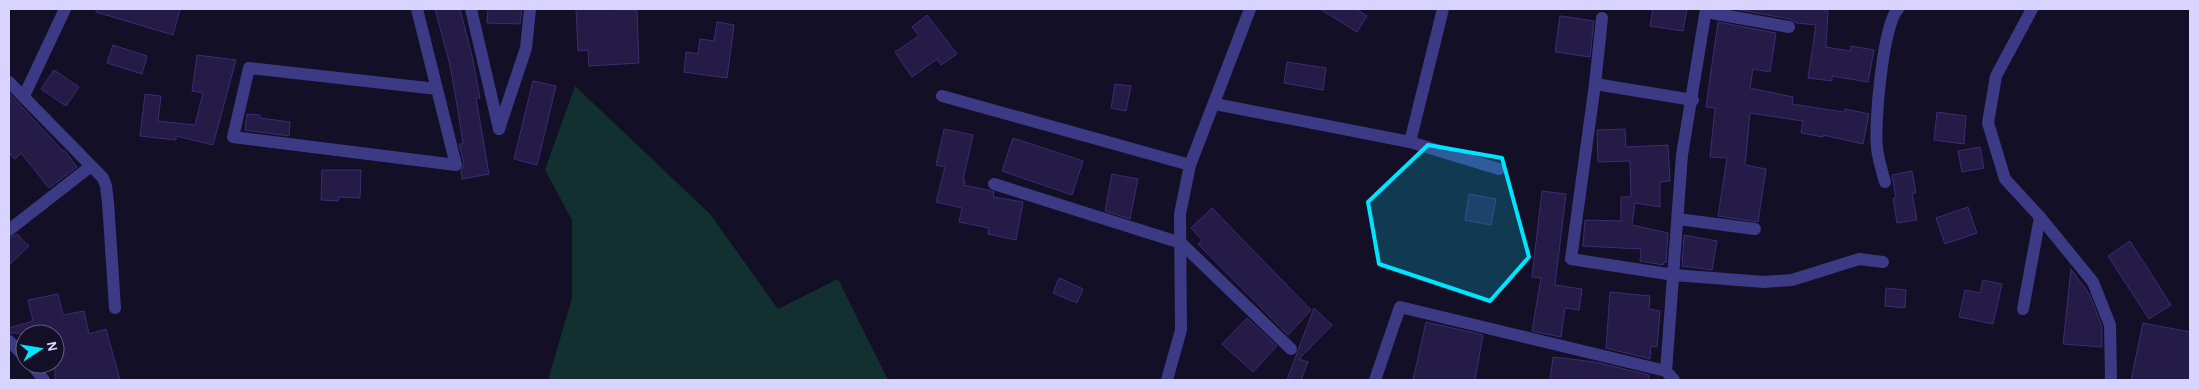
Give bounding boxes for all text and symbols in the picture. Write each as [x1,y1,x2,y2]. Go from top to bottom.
north arrow [15,324,65,374]
text: N [44,340,60,353]

